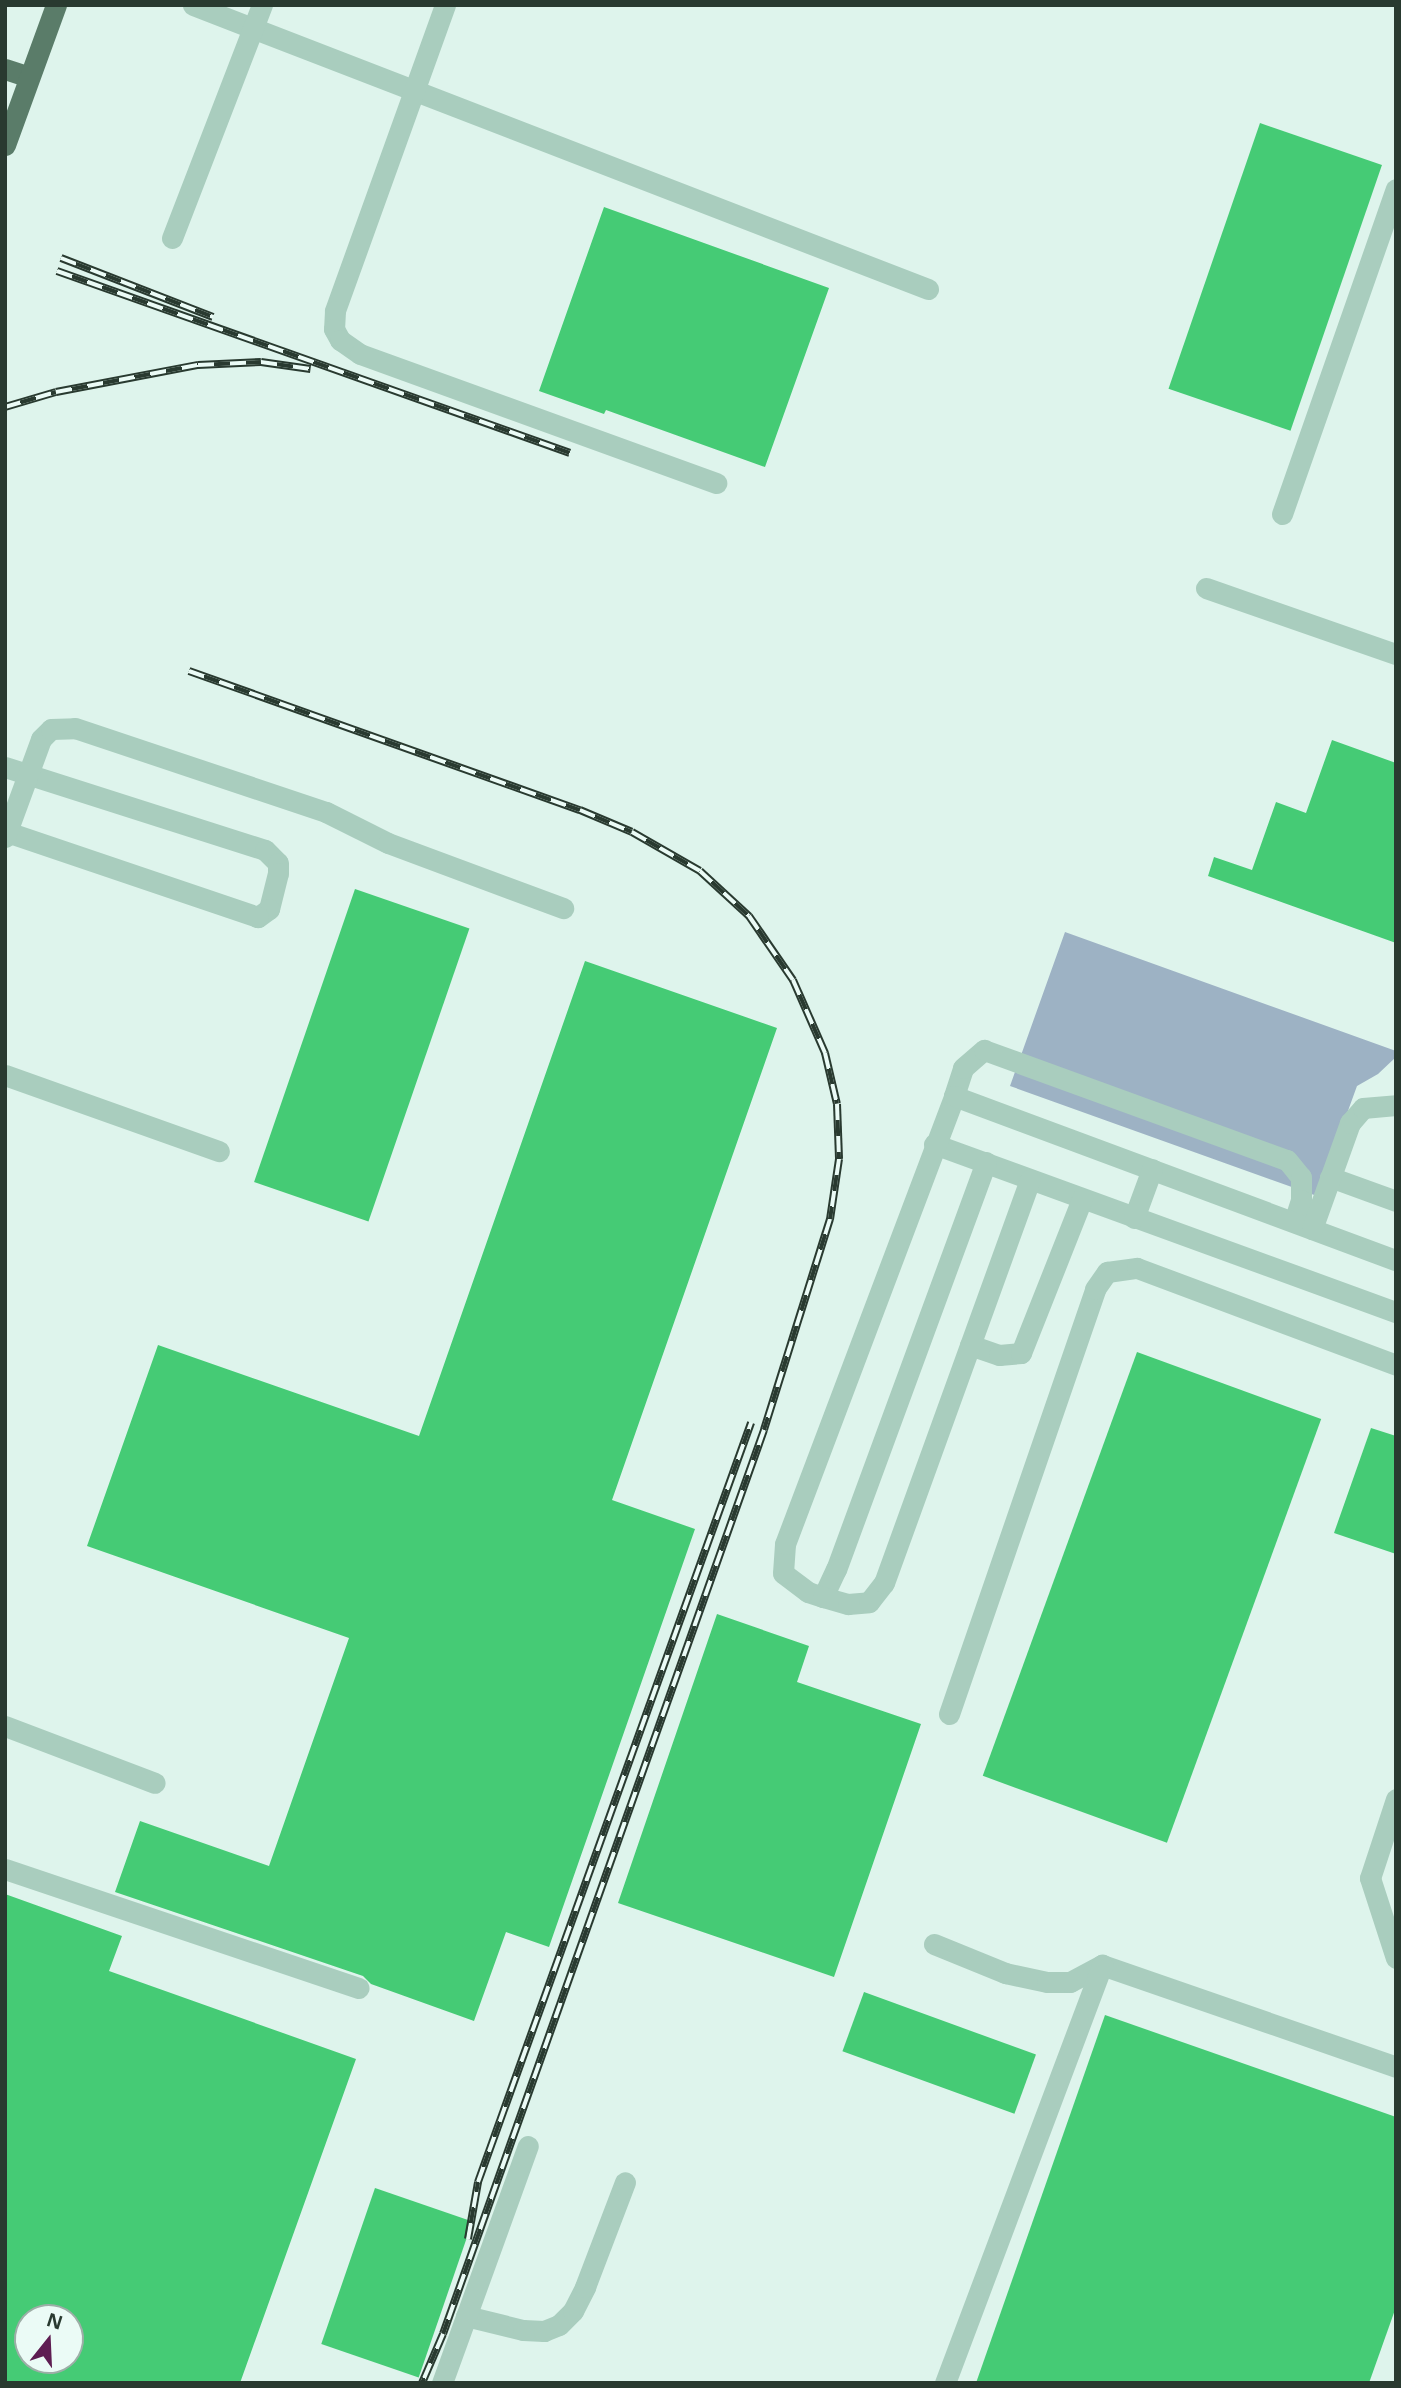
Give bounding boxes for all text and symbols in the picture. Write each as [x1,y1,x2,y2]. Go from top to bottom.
north arrow [14,2304,84,2374]
text: N [43,2306,66,2336]

